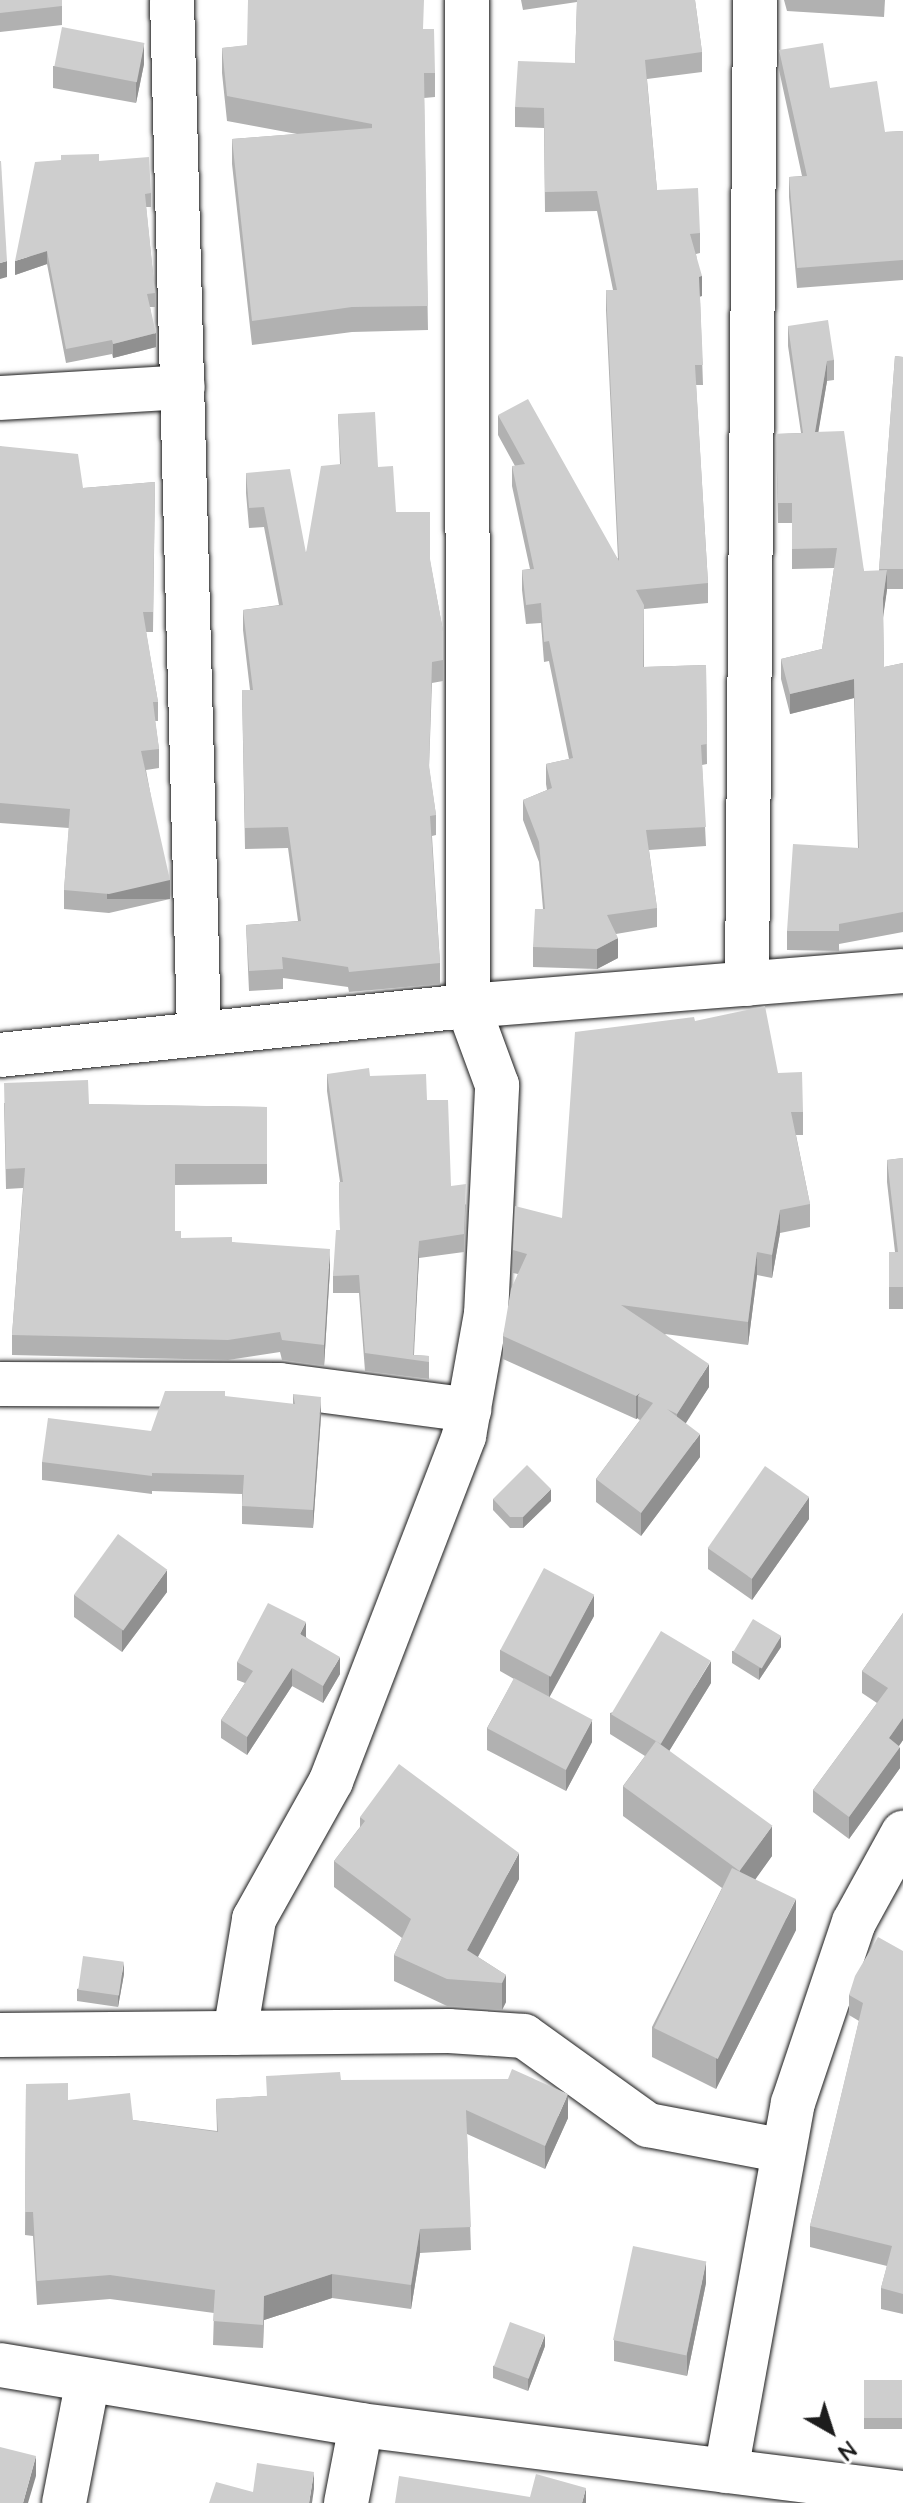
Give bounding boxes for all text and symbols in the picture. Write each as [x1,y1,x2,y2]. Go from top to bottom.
north arrow [791,2391,871,2471]
text: N [831,2434,862,2466]

